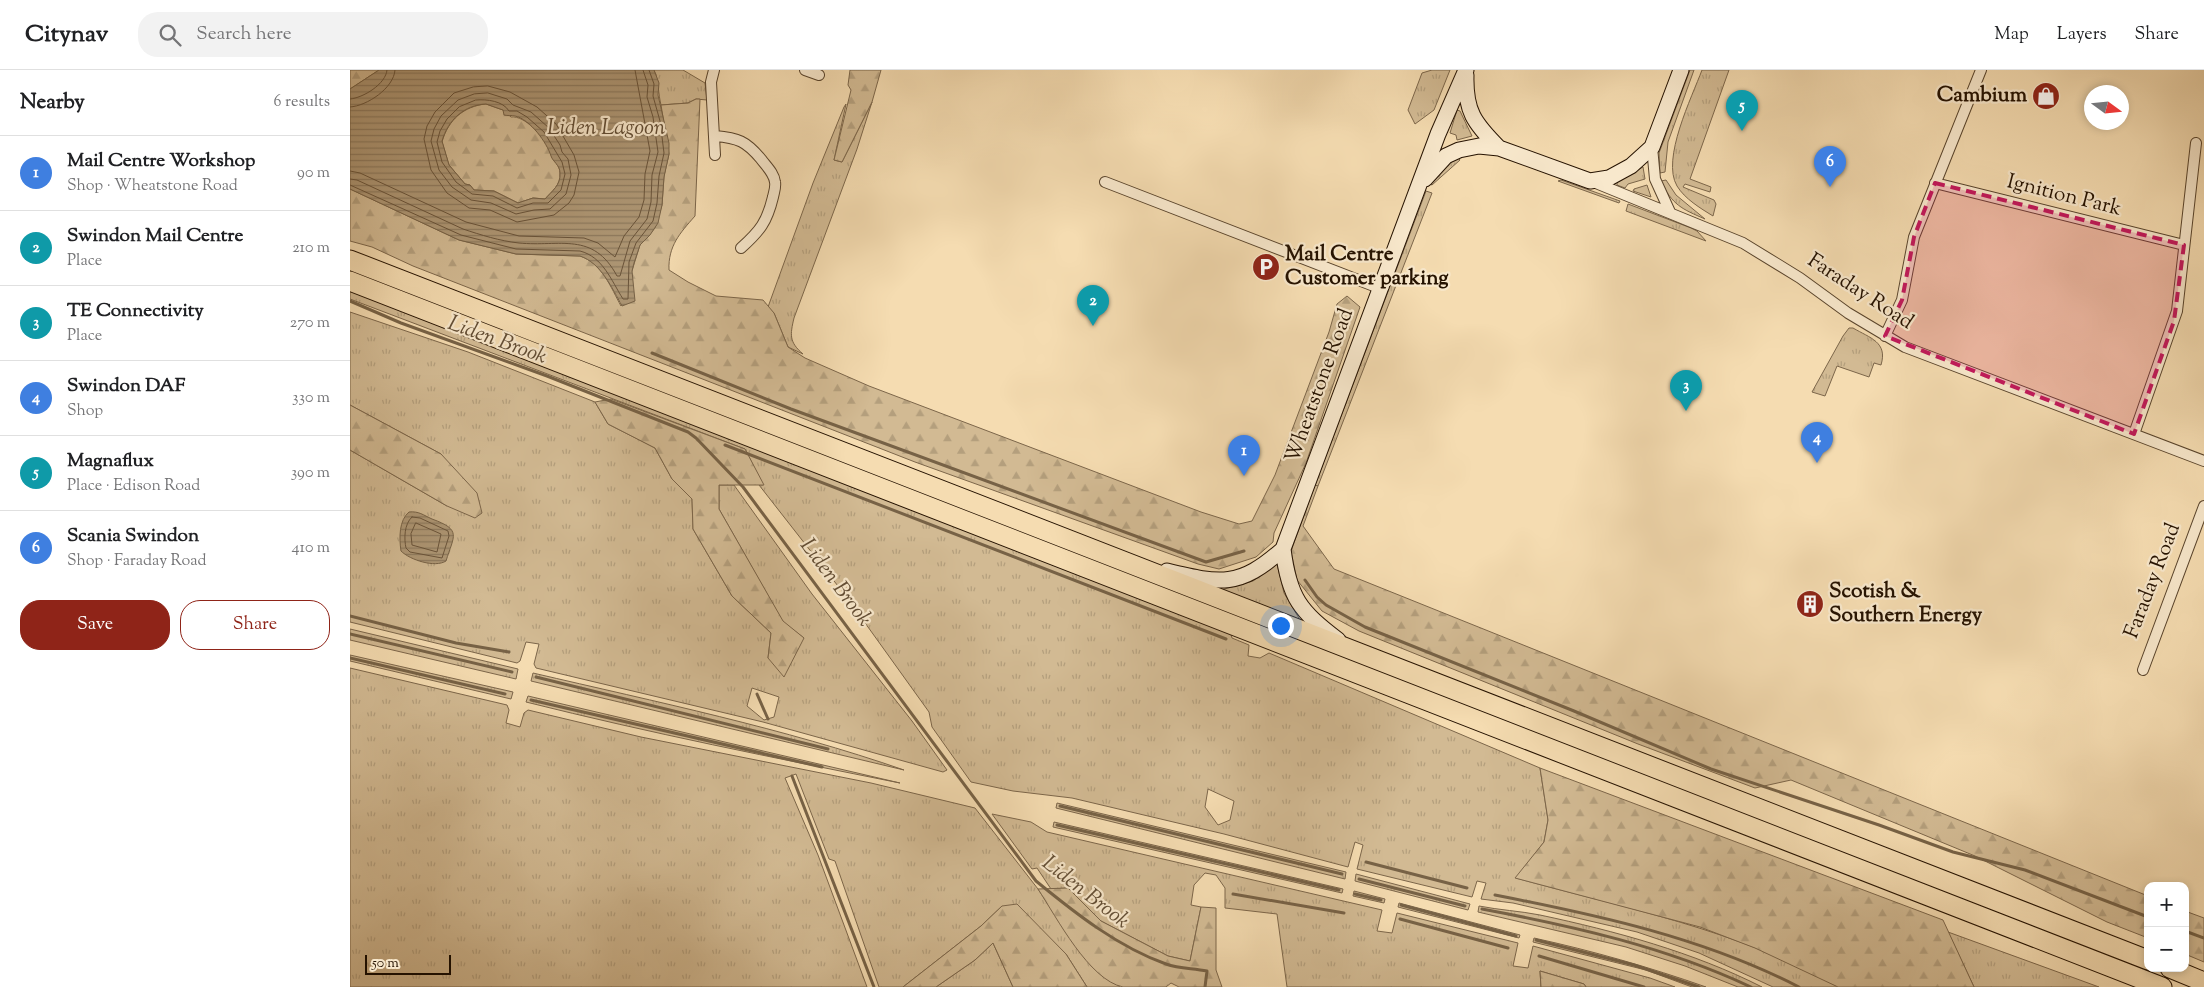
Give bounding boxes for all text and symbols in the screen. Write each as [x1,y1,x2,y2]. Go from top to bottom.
search box [138,12,488,57]
text: Citynav [25,18,108,52]
icon: search [156,21,184,49]
text: Search here [196,21,292,48]
text: Map [1994,22,2029,48]
text: Layers [2057,22,2107,48]
text: Share [2135,22,2179,48]
place label: Cambium [1937,81,2028,111]
shop icon: Cambium [2031,81,2061,111]
north arrow [2084,85,2129,130]
text: Nearby [20,88,85,118]
pin: 5 [1726,90,1758,131]
text: 6 results [274,91,330,114]
water label: Liden Lagoon [547,113,666,145]
pin: 6 [1814,146,1846,187]
text: Mail Centre Workshop [67,148,255,175]
text: 1 [33,162,39,185]
text: 90 m [297,162,330,185]
street label: Ignition Park [2004,167,2125,225]
text: Shop · Wheatstone Road [67,175,238,198]
text: Swindon Mail Centre [67,223,243,250]
text: 2 [32,237,40,260]
text: 210 m [292,237,330,260]
place label: Mail Centre Customer parking [1285,240,1449,294]
street label: Faraday Road [1801,246,1919,338]
text: Place [67,250,102,273]
parking icon: Mail Centre Customer parking [1251,252,1281,282]
pin: 2 [1077,285,1109,326]
text: TE Connectivity [67,298,204,325]
street label: Wheatstone Road [1278,304,1362,467]
water label: Liden Brook [443,308,551,374]
text: 3 [33,312,39,335]
text: 270 m [290,312,330,335]
text: Place [67,325,102,348]
pin: 3 [1670,370,1702,411]
text: Swindon DAF [67,373,185,400]
text: 4 [32,387,40,410]
text: 330 m [292,387,330,410]
text: Shop [67,400,103,423]
pin: 4 [1801,422,1833,463]
pin: 1 [1228,435,1260,476]
text: Magnaflux [67,448,154,475]
text: 5 [33,462,39,485]
text: 390 m [291,462,330,485]
text: Place · Edison Road [67,475,200,498]
street label: Faraday Road [2117,519,2189,643]
text: Scania Swindon [67,523,199,550]
water label: Liden Brook [791,532,879,634]
text: 6 [32,537,40,560]
text: 410 m [292,537,330,560]
text: Shop · Faraday Road [67,550,207,573]
place label: Scotish & Southern Energy [1829,577,1983,631]
building icon: Scotish & Southern Energy [1795,589,1825,619]
button: Save [20,600,170,650]
button: Share [180,600,330,650]
your location [1268,613,1294,639]
water label: Liden Brook [1034,848,1136,938]
map controls [2144,882,2189,972]
button: + [2144,882,2189,927]
button: − [2144,927,2189,972]
scale bar [365,952,451,975]
text: 50 m [372,954,399,974]

